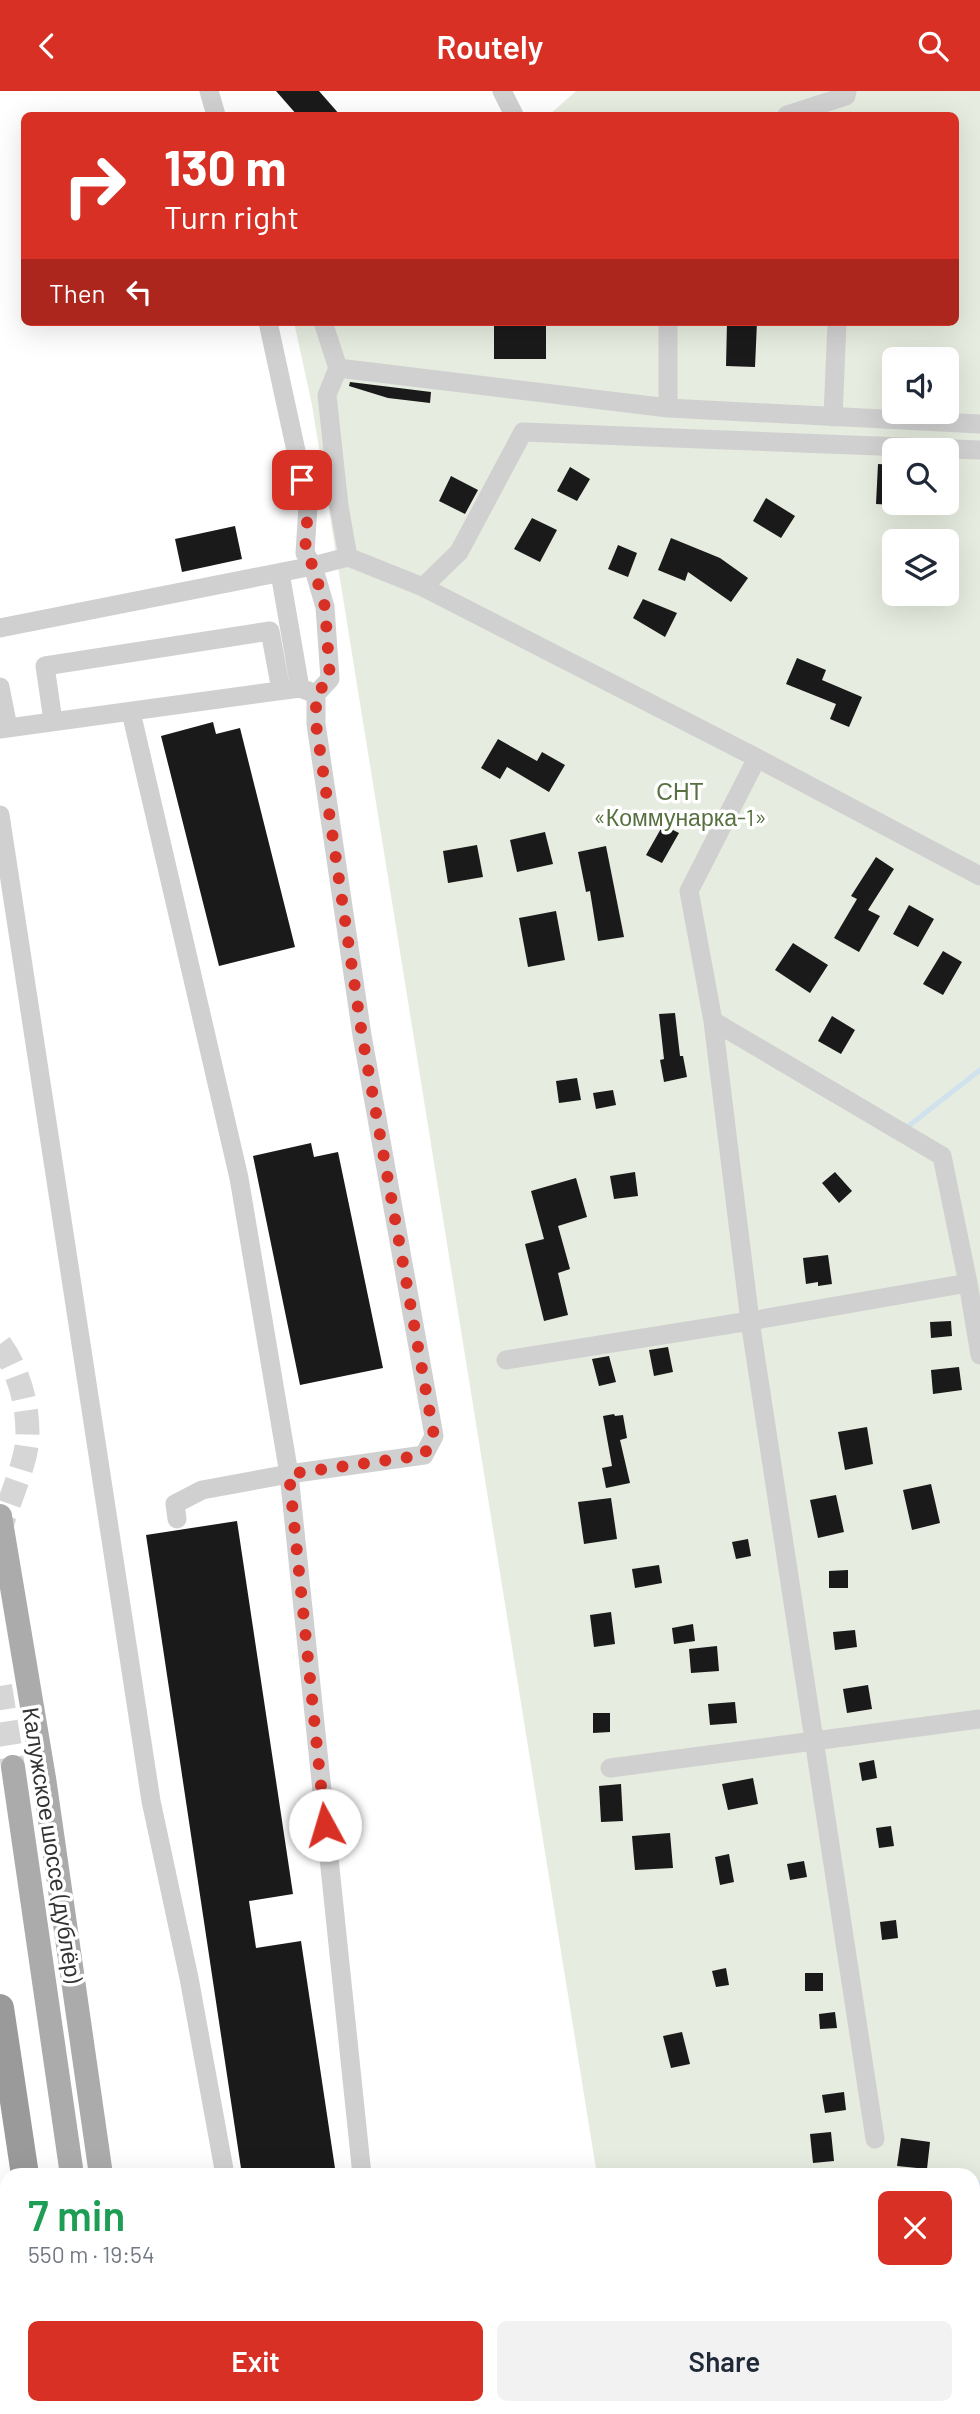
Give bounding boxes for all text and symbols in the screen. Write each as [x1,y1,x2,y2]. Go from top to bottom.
icon: back [28,27,66,65]
text: Routely [437,27,543,65]
icon: search [914,27,952,65]
text: 130 m [164,137,286,196]
icon: right [49,140,140,231]
text: Turn right [164,197,299,235]
icon: left [120,273,158,311]
text: Then [49,277,106,308]
map controls [882,347,959,606]
button: sound [882,347,959,424]
button: search [882,438,959,515]
pin [272,450,332,510]
icon: arrive [283,461,321,499]
button: layers [882,529,959,606]
park label: СНТ «Коммунарка-1» [593,777,767,831]
street label: Калужское шоссе (дублёр) [17,1705,89,1986]
position arrow [288,1788,362,1862]
text: 7 min [28,2189,125,2239]
button: close [878,2191,952,2265]
text: 550 m · 19:54 [28,2240,155,2268]
button: Exit [28,2321,483,2401]
button: Share [497,2321,952,2401]

